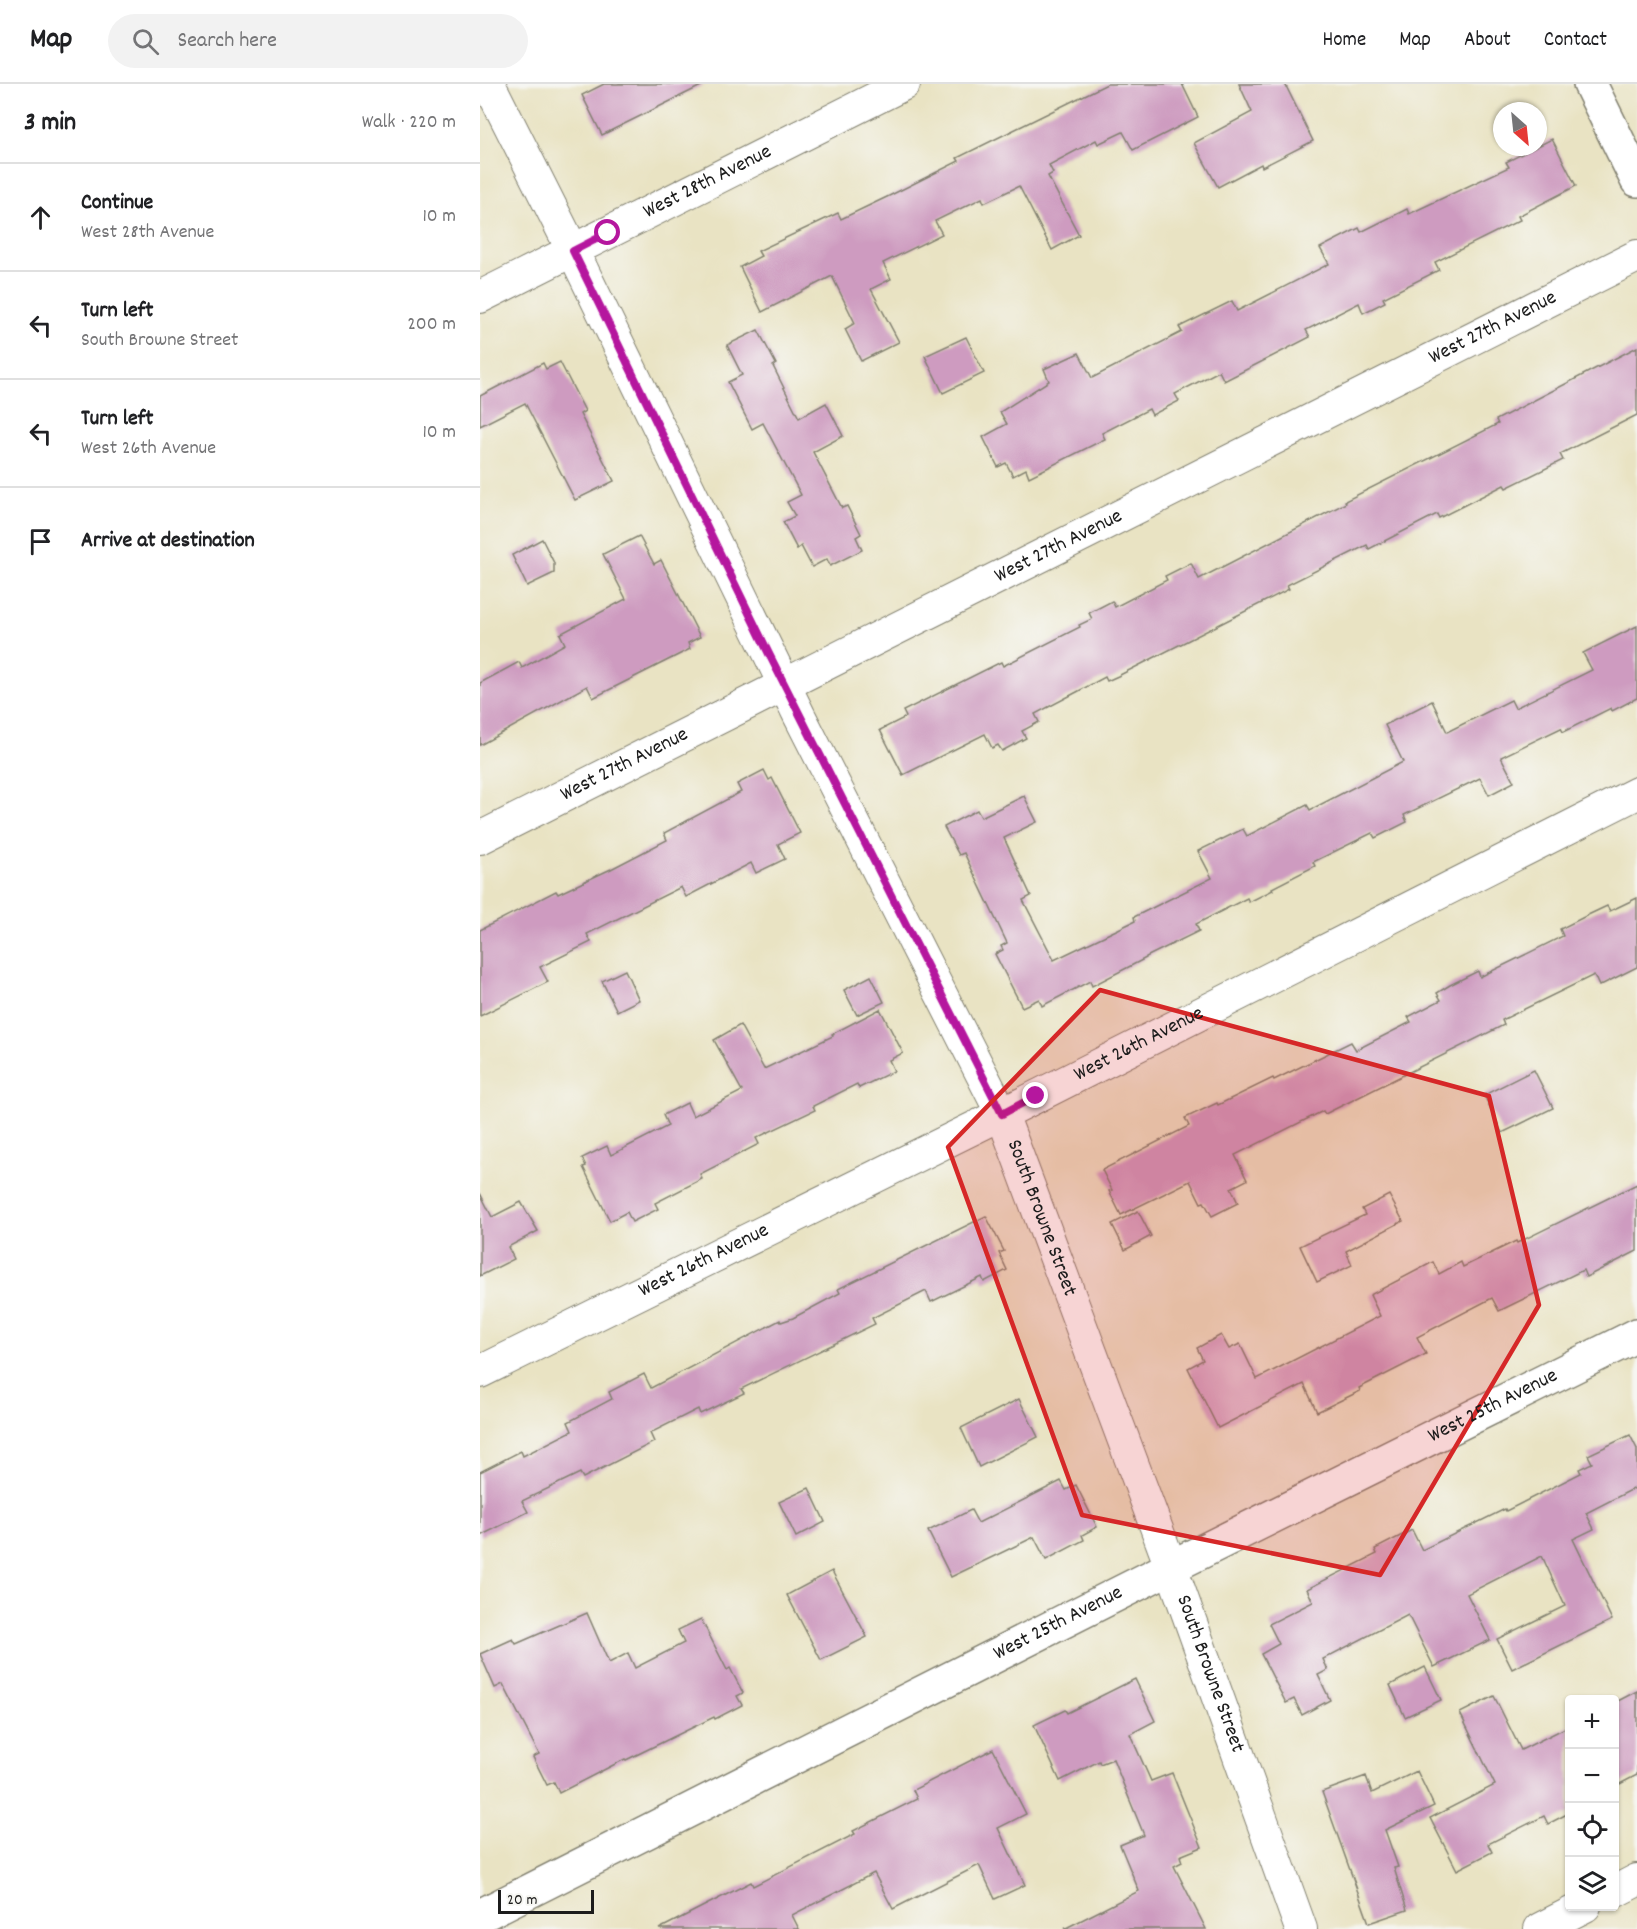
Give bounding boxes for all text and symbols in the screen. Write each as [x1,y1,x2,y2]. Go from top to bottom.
search box [108,14,528,68]
text: Map [30,21,72,61]
icon: search [129,25,162,58]
text: Search here [177,26,277,57]
text: Home [1322,26,1366,56]
text: Map [1399,26,1431,56]
text: About [1464,26,1511,56]
text: Contact [1544,26,1607,56]
north arrow [1493,102,1547,156]
text: 3 min [24,105,76,142]
text: Walk · 220 m [362,109,456,137]
street label: West 28th Avenue [639,138,777,227]
text: Continue [81,188,153,219]
icon: ahead [24,201,57,234]
text: 10 m [422,203,456,231]
text: West 28th Avenue [81,219,214,247]
route start [594,219,620,245]
street label: West 27th Avenue [1424,284,1562,373]
text: Turn left [81,296,153,327]
icon: left [24,309,57,342]
text: 200 m [407,311,456,339]
text: South Browne Street [81,327,238,355]
text: Turn left [81,404,153,435]
icon: left [24,417,57,450]
text: 10 m [422,419,456,447]
text: West 26th Avenue [81,435,216,463]
street label: West 27th Avenue [990,502,1128,592]
icon: arrive [24,525,57,558]
text: Arrive at destination [81,526,255,557]
street label: West 27th Avenue [556,720,694,810]
street label: West 26th Avenue [1069,999,1209,1090]
route end [1022,1082,1048,1108]
street label: South Browne Street [998,1136,1084,1301]
street label: West 26th Avenue [634,1216,774,1306]
street label: West 25th Avenue [1423,1362,1563,1452]
street label: West 25th Avenue [989,1579,1128,1669]
street label: South Browne Street [1167,1591,1252,1757]
map controls [1565,1695,1619,1911]
button: + [1565,1695,1619,1749]
button: − [1565,1749,1619,1803]
button: locate [1565,1803,1619,1857]
button: layers [1565,1857,1619,1911]
scale bar [498,1887,594,1914]
text: 20 m [507,1889,537,1912]

